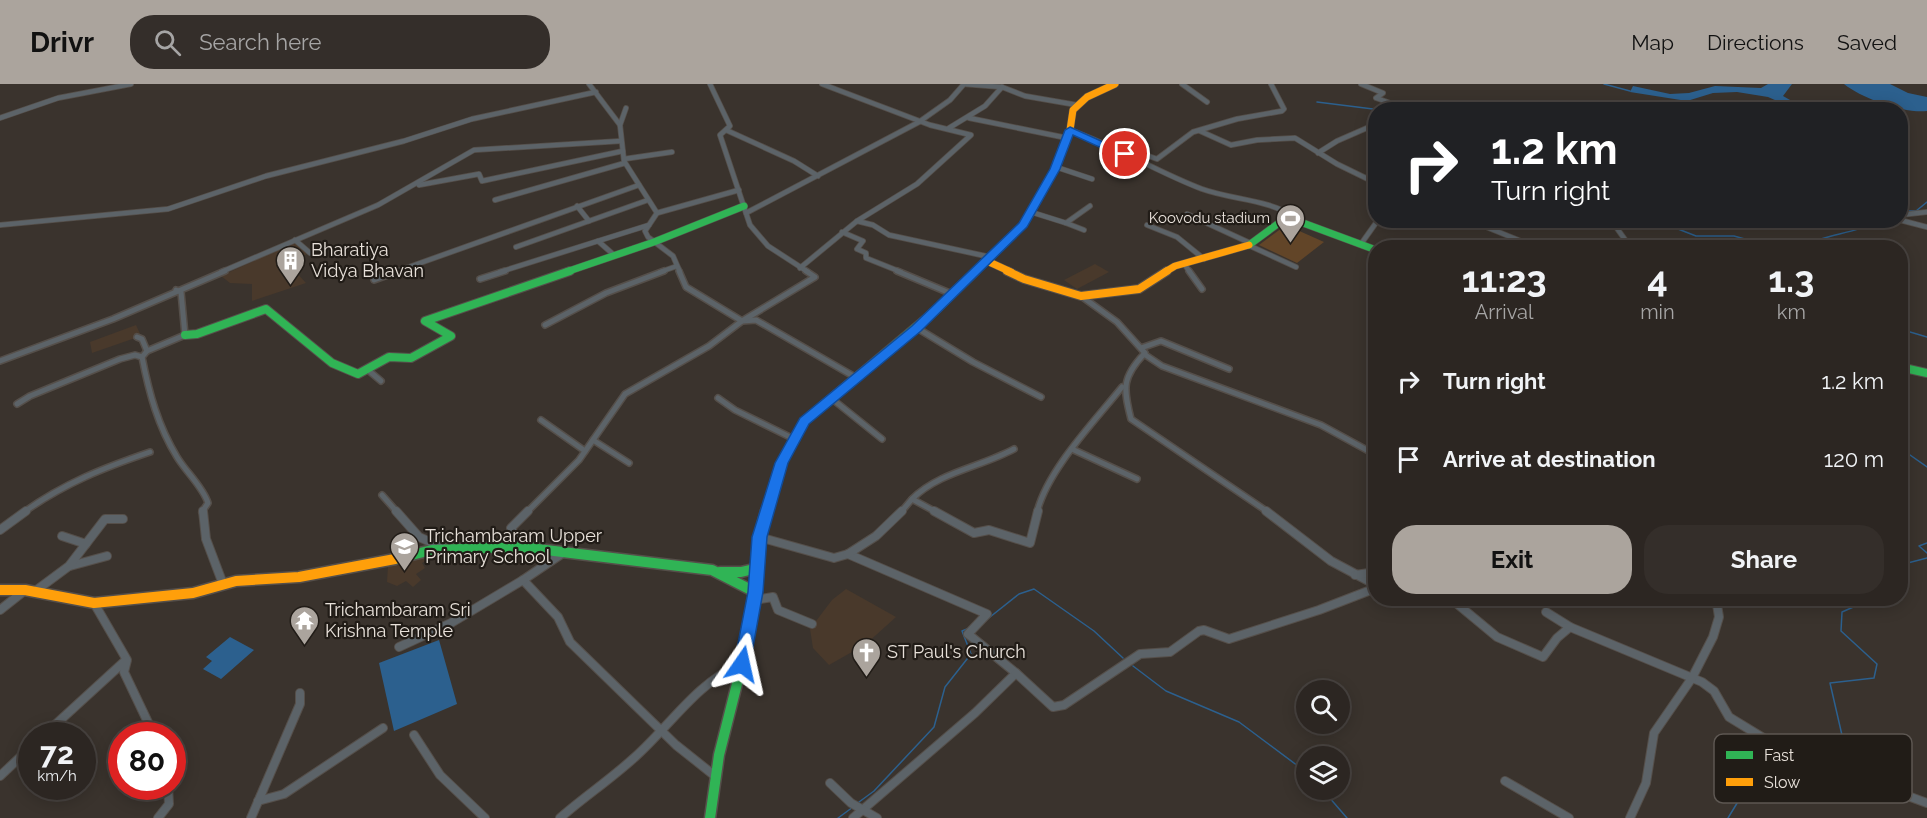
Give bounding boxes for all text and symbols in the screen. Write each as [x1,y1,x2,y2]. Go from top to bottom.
search box [130,15,550,69]
text: Drivr [30,26,94,59]
icon: search [151,26,184,59]
text: Search here [199,29,321,55]
text: Map [1631,30,1674,55]
text: Directions [1707,30,1804,55]
text: Saved [1837,30,1897,55]
text: 1.2 km [1491,125,1618,174]
icon: right [1392,126,1470,204]
pin [1099,128,1150,179]
icon: arrive [1108,137,1141,170]
text: Turn right [1491,175,1610,206]
sports icon: Koovodu stadium [1275,202,1307,244]
place label: Koovodu stadium [1149,209,1270,227]
place label: Bharatiya Vidya Bhavan [311,239,424,281]
building icon: Bharatiya Vidya Bhavan [274,244,306,286]
text: 11:23 [1462,258,1547,300]
text: 4 [1647,258,1668,300]
text: 1.3 [1768,258,1814,300]
text: Arrival [1475,300,1533,324]
text: min [1640,300,1675,324]
text: km [1777,300,1806,324]
icon: right [1392,365,1425,398]
text: Turn right [1443,368,1546,394]
text: 1.2 km [1821,368,1884,394]
icon: arrive [1392,443,1425,476]
text: Arrive at destination [1443,446,1656,472]
text: 120 m [1824,446,1884,472]
place label: Trichambaram Upper Primary School [425,525,603,567]
button: Exit [1392,525,1632,594]
button: Share [1644,525,1884,594]
school or university icon: Trichambaram Upper Primary School [388,530,420,572]
place label: Trichambaram Sri Krishna Temple [325,599,471,641]
temple icon: Trichambaram Sri Krishna Temple [288,604,320,646]
position arrow [710,632,774,696]
church icon: ST Paul's Church [850,636,882,678]
place label: ST Paul's Church [887,641,1026,662]
map controls [1296,680,1350,800]
button: search [1296,680,1350,734]
speed limit sign: 80 [108,722,186,800]
legend [1714,734,1912,803]
text: 72 [40,736,74,771]
button: layers [1296,746,1350,800]
text: Fast [1764,746,1795,765]
text: km/h [37,767,77,785]
text: Slow [1764,773,1800,792]

